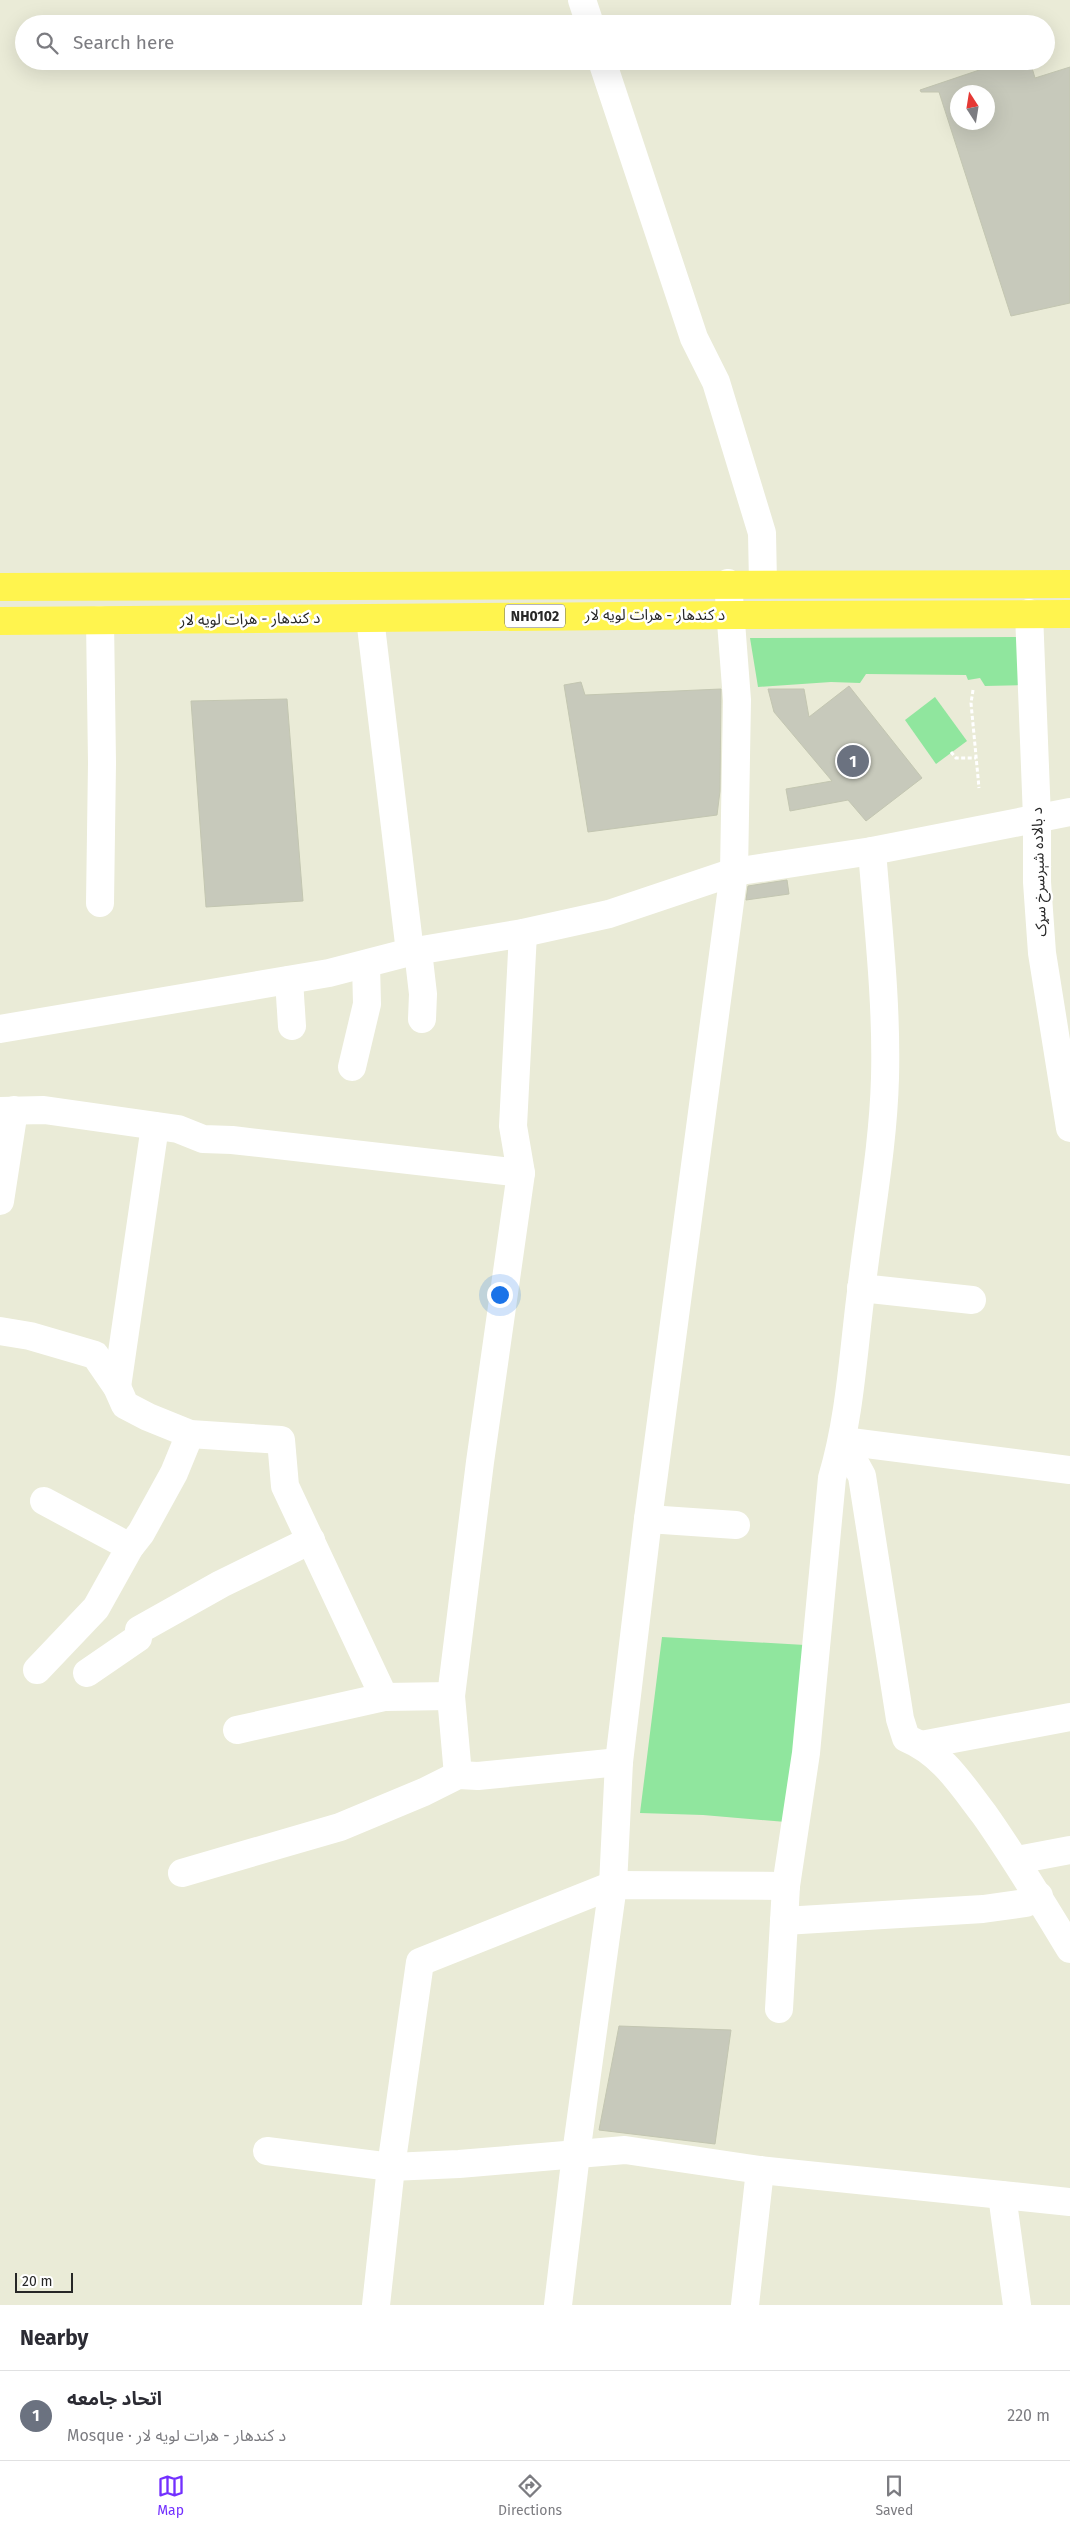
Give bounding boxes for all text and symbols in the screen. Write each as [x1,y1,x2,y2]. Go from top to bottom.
search box [15,15,1055,70]
icon: search [33,29,61,57]
text: Search here [73,31,174,54]
north arrow [950,85,995,130]
road number: NH0102 [505,604,565,628]
street label: د کندهار - هرات لويه لار [584,606,725,624]
street label: د کندهار - هرات لويه لار [179,609,320,629]
pin: 1 [837,742,869,780]
street label: د بالاده شېرسرخ سړک [1028,807,1053,937]
your location [487,1282,513,1308]
scale bar [15,2270,72,2293]
text: 20 m [22,2273,52,2290]
text: Nearby [20,2325,88,2351]
text: اتحاد جامعه [67,2387,162,2410]
text: 1 [32,2406,40,2425]
text: 220 m [1007,2406,1050,2425]
text: Mosque · د کندهار - هرات لويه لار [67,2426,286,2445]
tab: Map [157,2472,185,2519]
tab: Directions [498,2472,562,2519]
tab: Saved [875,2472,913,2519]

